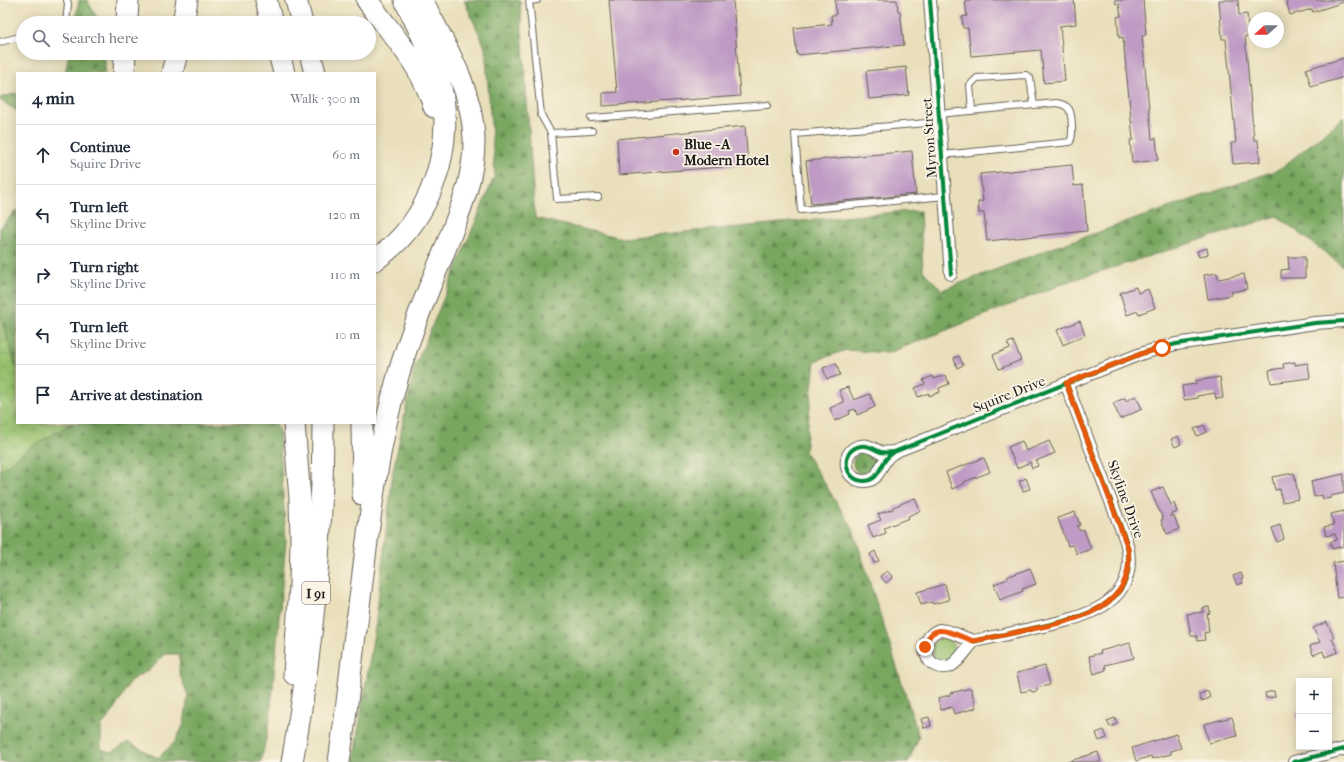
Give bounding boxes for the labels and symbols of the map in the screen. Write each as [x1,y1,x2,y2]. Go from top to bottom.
north arrow [1248,12,1284,48]
street label: Myron Street [918,97,941,179]
place label: Blue - A Modern Hotel [683,136,769,169]
marker: Blue - A Modern Hotel [671,147,681,157]
route start [1153,339,1171,357]
street label: Squire Drive [971,372,1048,417]
street label: Skyline Drive [1104,458,1148,541]
road number: I 91 [302,582,330,604]
route end [916,638,934,656]

